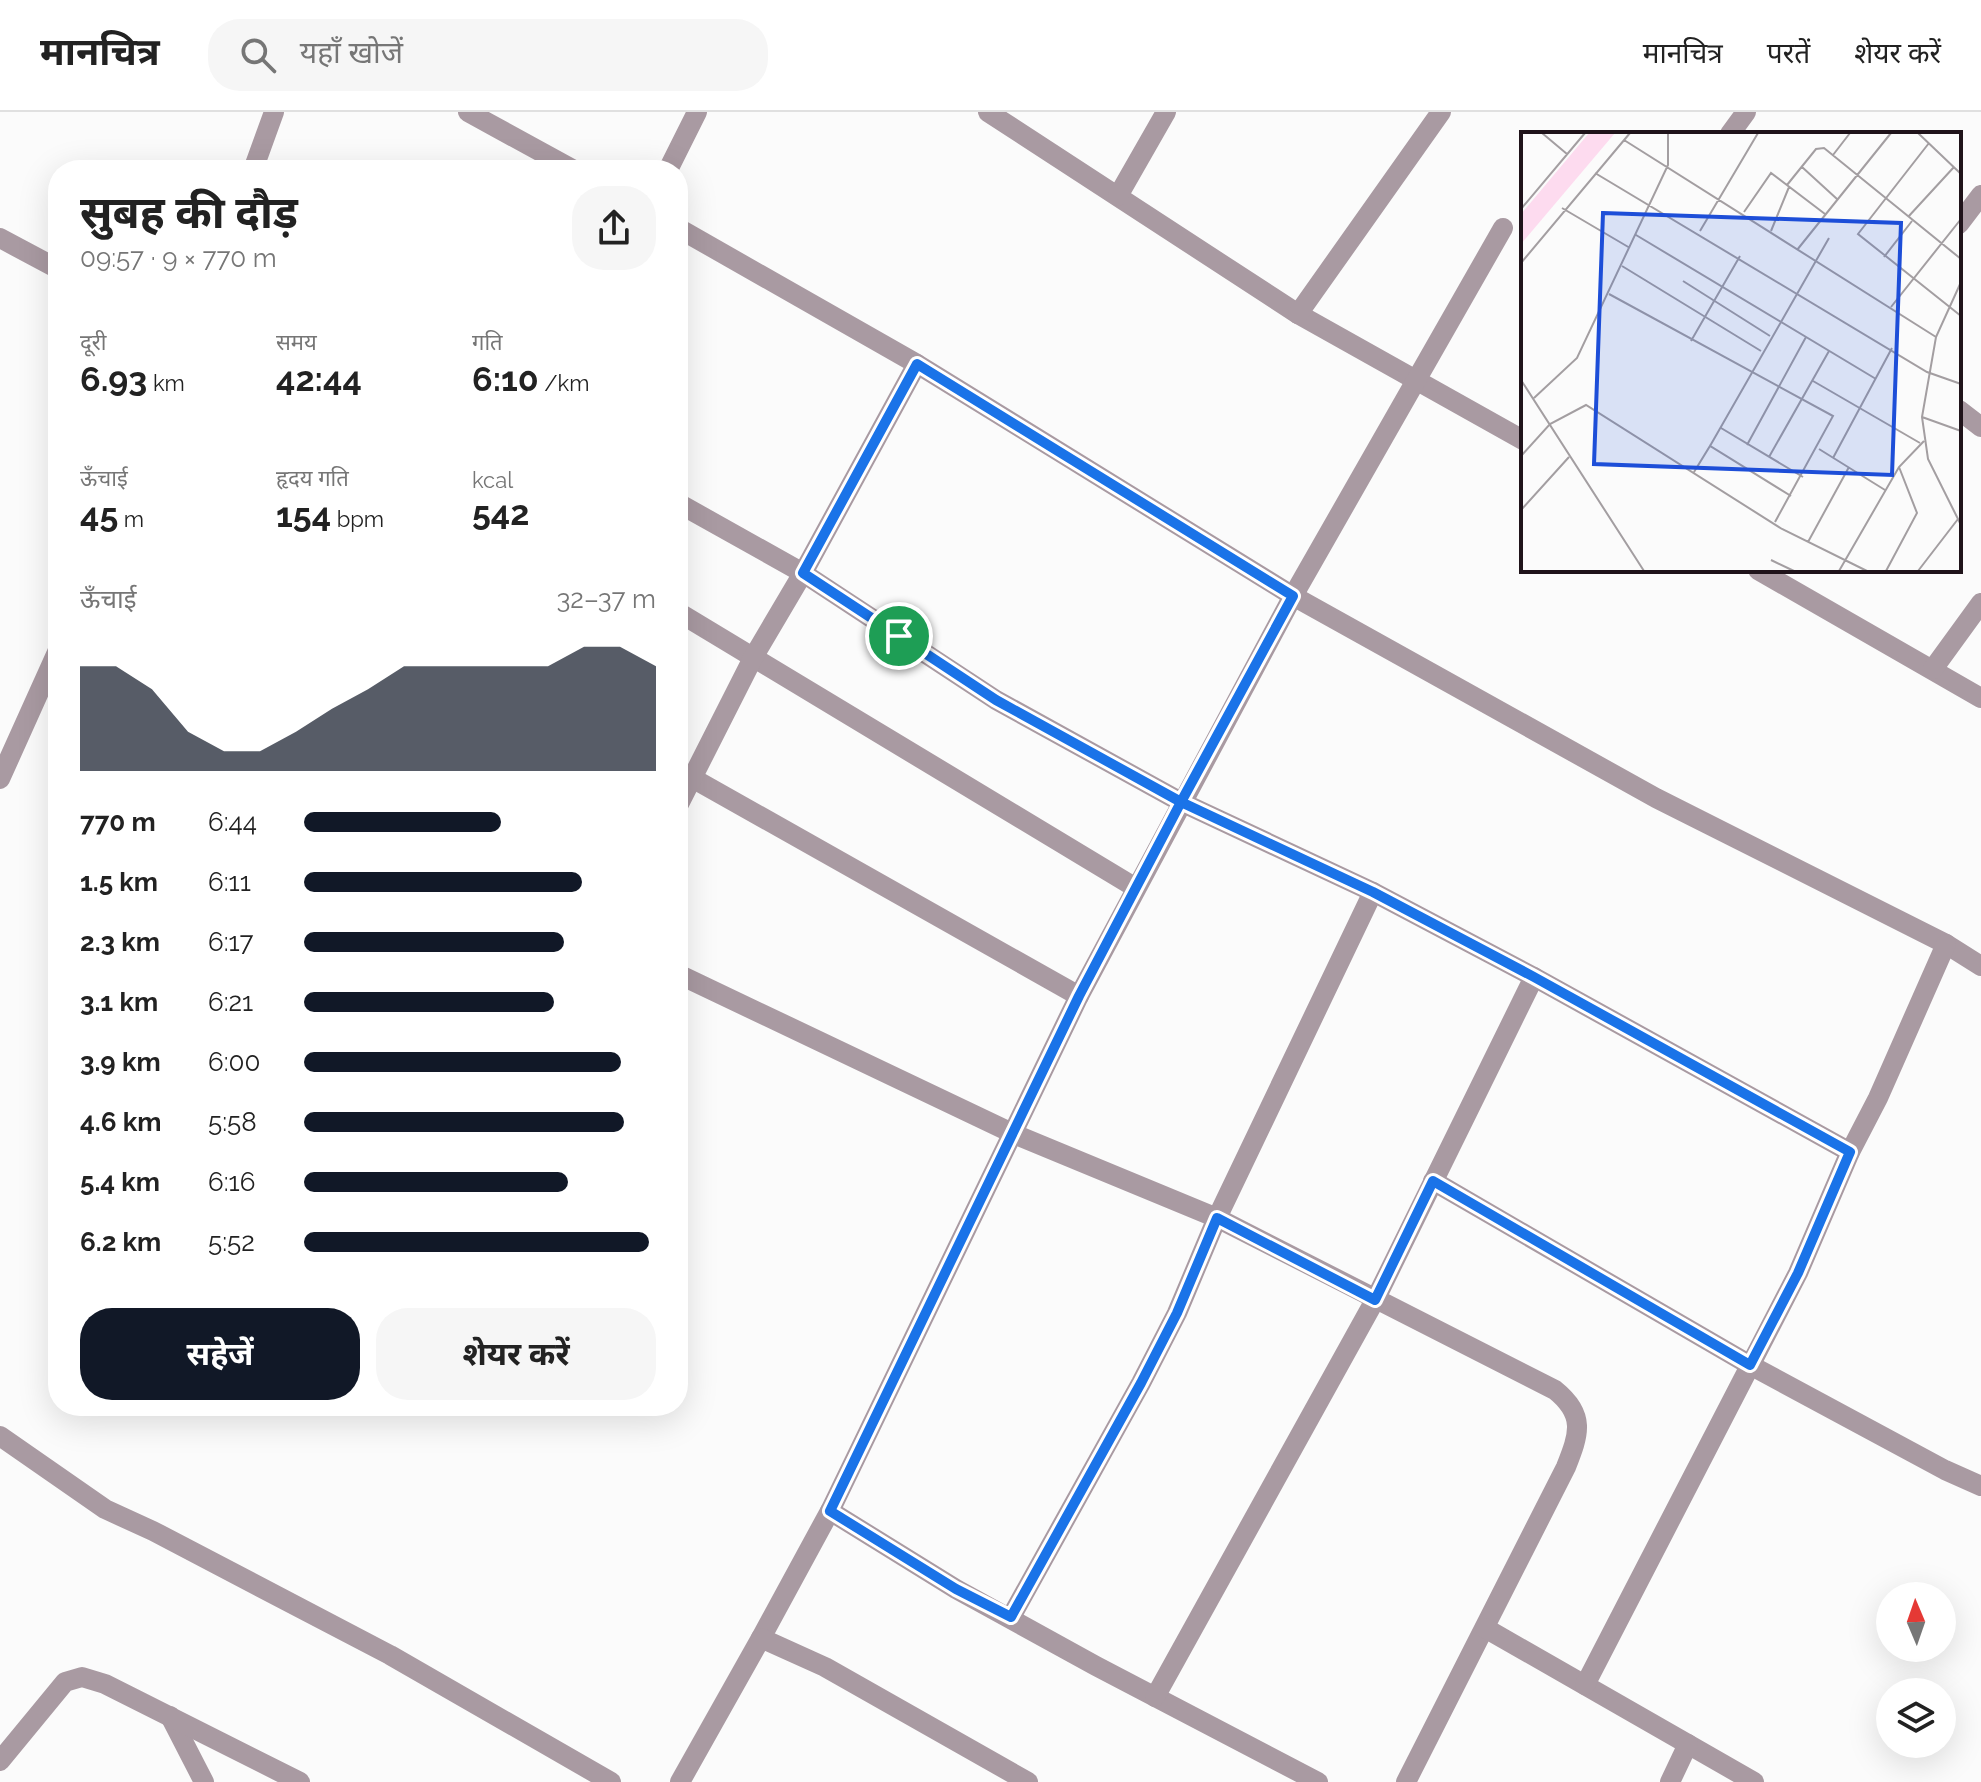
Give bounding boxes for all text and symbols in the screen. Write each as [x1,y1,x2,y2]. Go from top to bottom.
search box [208,19,768,91]
text: मानचित्र [40,29,160,74]
icon: search [236,33,280,77]
text: यहाँ खोजें [300,35,403,70]
text: मानचित्र [1643,37,1723,70]
text: परतें [1767,37,1810,70]
text: शेयर करें [1854,37,1941,70]
inset map [1521,132,1961,572]
button: share [572,186,656,270]
text: सुबह की दौड़ [80,187,298,238]
text: 09:57 · 9 × 770 m [80,243,277,273]
text: दूरी [80,329,106,355]
text: समय [276,329,317,355]
text: गति [472,329,503,355]
text: 6.93 [80,359,147,399]
text: 42:44 [276,359,362,399]
text: 6:10 [472,359,539,399]
text: km [147,370,185,396]
text: /km [539,370,590,396]
text: ऊँचाई [80,465,128,491]
text: हृदय गति [276,465,349,491]
text: kcal [472,467,513,493]
text: 542 [472,493,529,533]
text: 45 [80,495,118,535]
text: 154 [276,495,331,535]
text: m [118,506,144,532]
text: bpm [331,506,384,532]
text: ऊँचाई [80,584,136,614]
text: 32–37 m [556,584,656,614]
pin [865,602,933,670]
icon: arrive [877,614,921,658]
text: 770 m [80,807,156,837]
text: 6:44 [208,807,257,837]
text: 1.5 km [80,867,158,897]
text: 6:11 [208,867,251,897]
text: 2.3 km [80,927,160,957]
text: 6:17 [208,927,253,957]
text: 3.1 km [80,987,158,1017]
text: 6:21 [208,987,253,1017]
text: 3.9 km [80,1047,161,1077]
text: 6:00 [208,1047,260,1077]
text: 4.6 km [80,1107,161,1137]
text: 5:58 [208,1107,257,1137]
text: 5.4 km [80,1167,160,1197]
text: 6:16 [208,1167,255,1197]
text: 6.2 km [80,1227,161,1257]
text: 5:52 [208,1227,255,1257]
button: सहेजें [80,1308,360,1400]
button: शेयर करें [376,1308,656,1400]
north arrow [1876,1582,1956,1662]
map controls [1876,1582,1956,1758]
button: layers [1876,1678,1956,1758]

